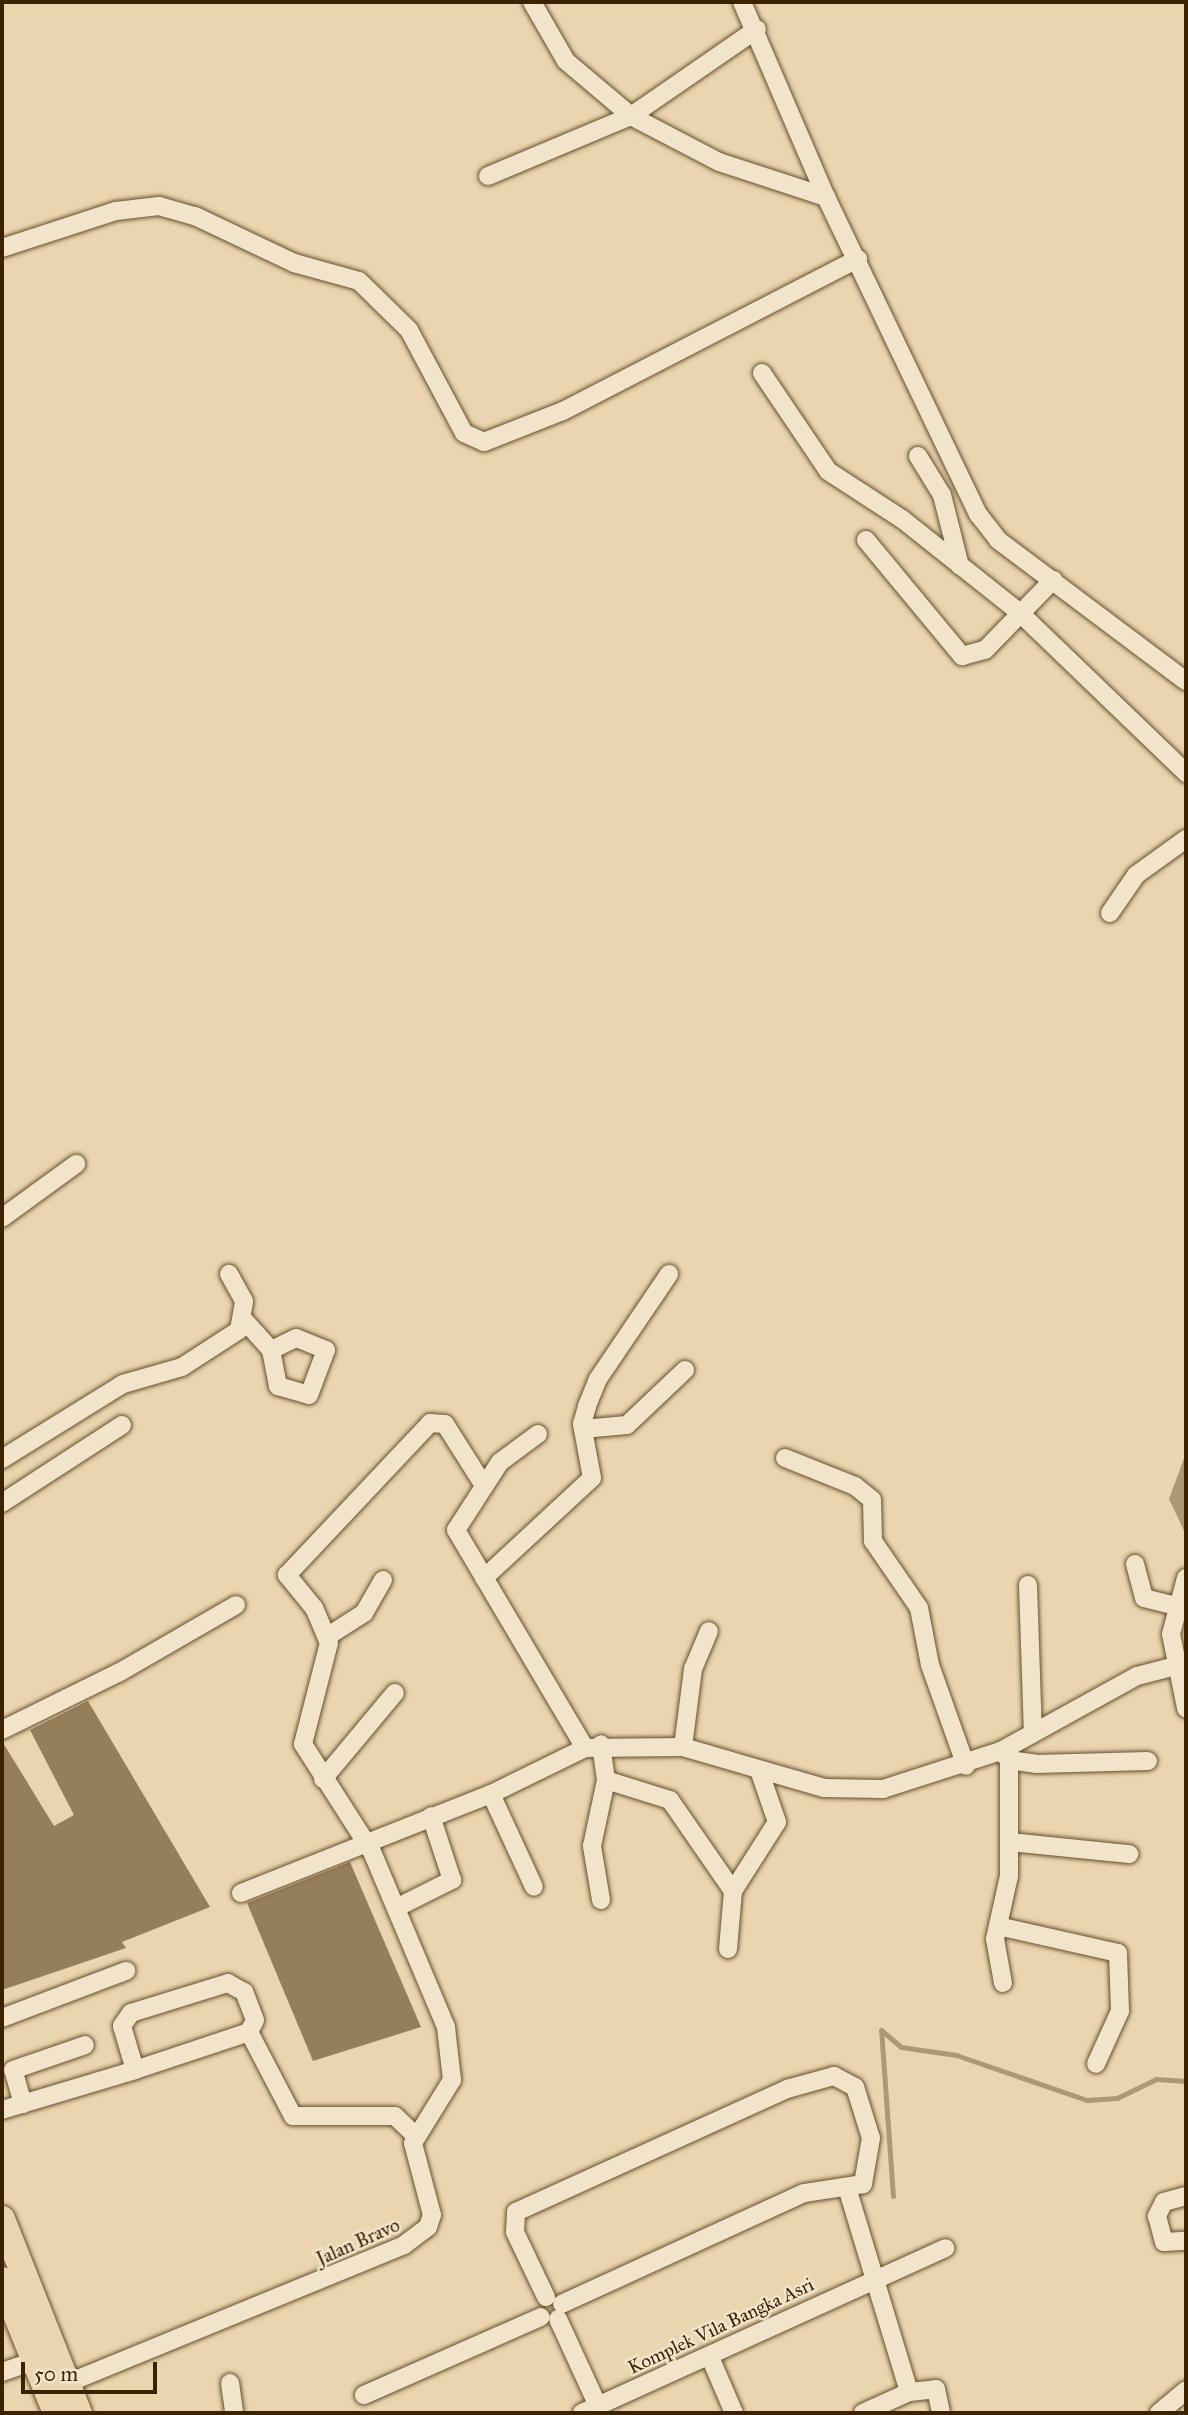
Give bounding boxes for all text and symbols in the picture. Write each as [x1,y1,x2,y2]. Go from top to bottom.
street label: Jalan Bravo [313,2213,403,2271]
street label: Komplek Vila Bangka Asri [624,2273,818,2379]
scale bar [24,2348,161,2392]
text: 50 m [34,2361,78,2387]

